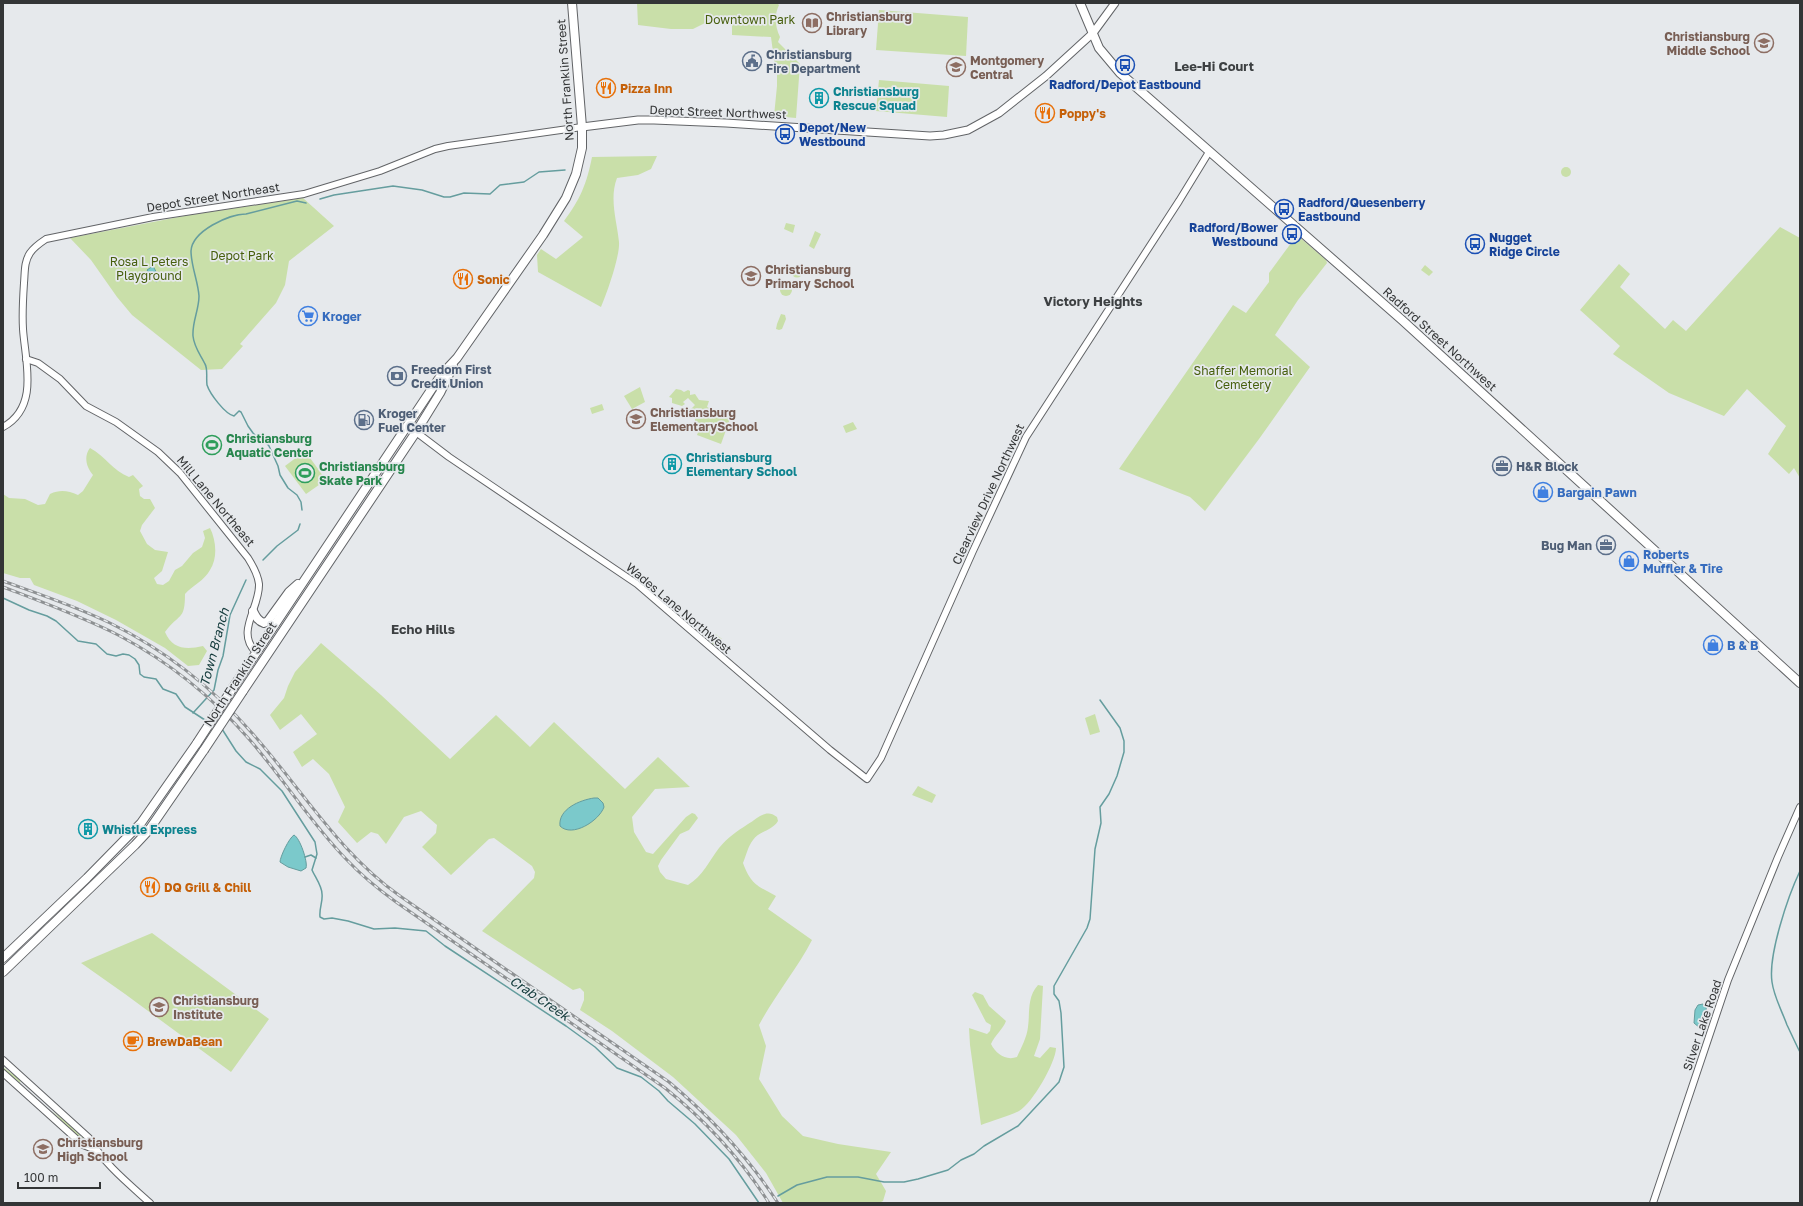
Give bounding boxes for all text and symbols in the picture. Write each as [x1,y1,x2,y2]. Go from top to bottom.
place label: Christiansburg Library [826,9,912,38]
park label: Downtown Park [705,12,795,27]
library icon: Christiansburg Library [801,12,823,34]
street label: North Franklin Street [553,18,577,141]
place label: Christiansburg Middle School [1664,29,1750,58]
school or university icon: Christiansburg Middle School [1753,32,1775,54]
place label: Christiansburg Fire Department [766,47,861,76]
public building icon: Christiansburg Fire Department [741,50,763,72]
place label: Montgomery Central [970,53,1045,82]
bus stop icon: Radford/Depot Eastbound [1114,54,1136,76]
school or university icon: Montgomery Central [945,56,967,78]
district label: Lee-Hi Court [1174,58,1254,74]
restaurant icon: Pizza Inn [595,77,617,99]
place label: Radford/Depot Eastbound [1049,77,1201,92]
place label: Pizza Inn [620,81,672,96]
place label: Christiansburg Rescue Squad [833,84,919,113]
building icon: Christiansburg Rescue Squad [808,87,830,109]
street label: Depot Street Northwest [649,102,787,122]
restaurant icon: Poppy's [1034,102,1056,124]
place label: Poppy's [1059,106,1106,121]
place label: Depot/New Westbound [799,120,866,149]
bus stop icon: Depot/New Westbound [774,123,796,145]
street label: Depot Street Northeast [145,179,281,215]
place label: Radford/Quesenberry Eastbound [1298,195,1426,224]
bus stop icon: Radford/Quesenberry Eastbound [1273,198,1295,220]
place label: Radford/Bower Westbound [1189,220,1278,249]
bus stop icon: Radford/Bower Westbound [1281,223,1303,245]
place label: Nugget Ridge Circle [1489,230,1560,259]
bus stop icon: Nugget Ridge Circle [1464,233,1486,255]
park label: Depot Park [210,248,274,263]
park label: Rosa L Peters Playground [110,254,188,283]
place label: Christiansburg Primary School [765,262,854,291]
school or university icon: Christiansburg Primary School [740,265,762,287]
restaurant icon: Sonic [452,268,474,290]
place label: Sonic [477,272,510,287]
street label: Radford Street Northwest [1380,284,1500,394]
district label: Victory Heights [1043,293,1143,309]
supermarket icon: Kroger [297,305,319,327]
place label: Kroger [322,309,362,324]
place label: Freedom First Credit Union [411,362,492,391]
park label: Shaffer Memorial Cemetery [1194,363,1293,392]
bank icon: Freedom First Credit Union [386,365,408,387]
place label: Christiansburg ElementarySchool [650,405,758,434]
place label: Kroger Fuel Center [378,406,446,435]
school or university icon: Christiansburg ElementarySchool [625,408,647,430]
fuel station icon: Kroger Fuel Center [353,409,375,431]
street label: Clearview Drive Northwest [949,421,1027,567]
place label: Christiansburg Aquatic Center [226,431,314,460]
sports icon: Christiansburg Aquatic Center [201,434,223,456]
place label: Christiansburg Elementary School [686,450,797,479]
street label: Mill Lane Northeast [174,453,258,549]
building icon: Christiansburg Elementary School [661,453,683,475]
office icon: H&R Block [1491,455,1513,477]
place label: Christiansburg Skate Park [319,459,405,488]
place label: H&R Block [1516,459,1579,474]
sports icon: Christiansburg Skate Park [294,462,316,484]
shop icon: Bargain Pawn [1532,481,1554,503]
place label: Bargain Pawn [1557,485,1637,500]
office icon: Bug Man [1595,534,1617,556]
place label: Bug Man [1541,538,1592,553]
place label: Roberts Muffler & Tire [1643,547,1723,576]
shop icon: Roberts Muffler & Tire [1618,550,1640,572]
street label: Wades Lane Northwest [623,559,735,657]
water label: Town Branch [196,605,232,688]
street label: North Franklin Street [200,619,280,729]
district label: Echo Hills [391,621,455,637]
shop icon: B & B [1702,634,1724,656]
place label: B & B [1727,638,1759,653]
building icon: Whistle Express [77,818,99,840]
place label: Whistle Express [102,822,197,837]
restaurant icon: DQ Grill & Chill [139,876,161,898]
place label: DQ Grill & Chill [164,880,251,895]
water label: Crab Creek [507,972,574,1025]
street label: Silver Lake Road [1679,978,1725,1072]
place label: Christiansburg Institute [173,993,259,1022]
school or university icon: Christiansburg Institute [148,996,170,1018]
cafe icon: BrewDaBean [122,1030,144,1052]
place label: BrewDaBean [147,1034,222,1049]
place label: Christiansburg High School [57,1135,143,1164]
school or university icon: Christiansburg High School [32,1138,54,1160]
scale bar [18,1164,100,1190]
text: 100 m [24,1170,58,1185]

